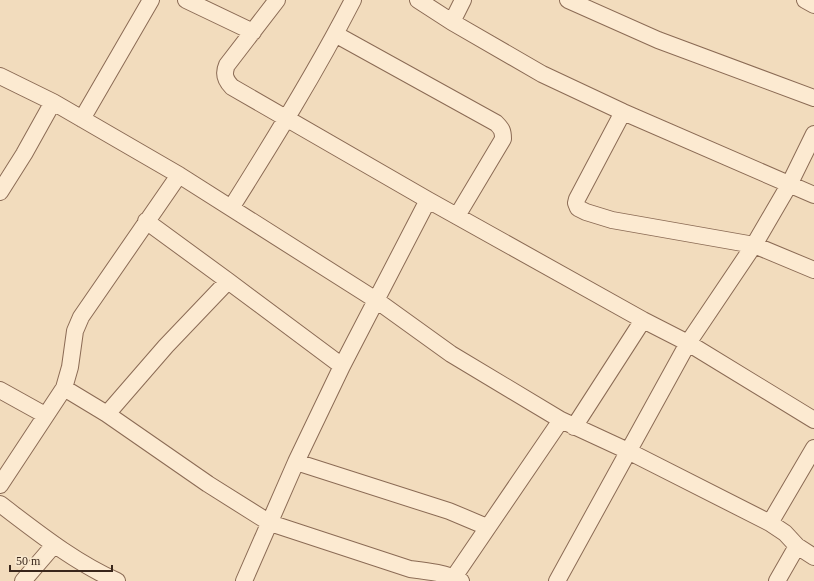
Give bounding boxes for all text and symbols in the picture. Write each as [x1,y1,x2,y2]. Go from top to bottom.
scale bar [10,547,112,573]
text: 50 m [16,554,41,568]

